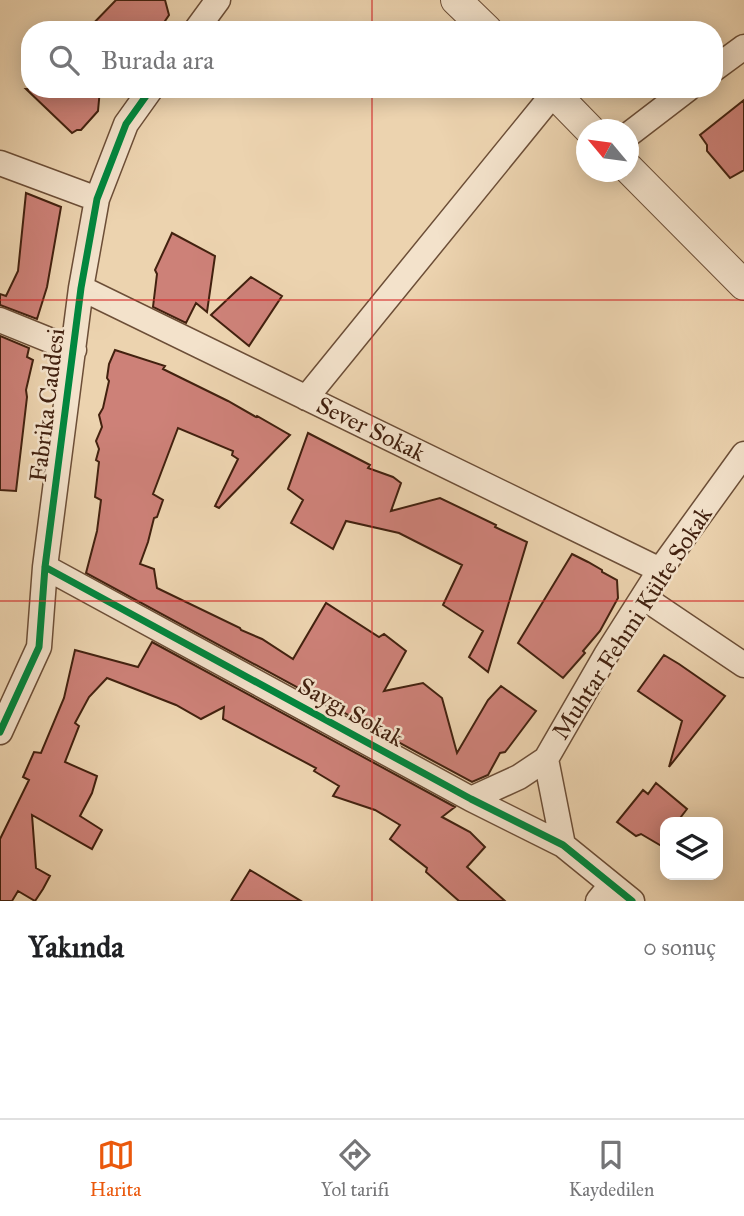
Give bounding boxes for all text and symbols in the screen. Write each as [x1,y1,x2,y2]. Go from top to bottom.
search box [21,21,723,98]
icon: search [45,41,83,79]
text: Burada ara [101,44,214,76]
north arrow [576,119,639,182]
street label: Fabrika Caddesi [23,326,71,484]
street label: Sever Sokak [312,390,431,469]
street label: Muhtar Fehmi Külte Sokak [545,500,719,745]
street label: Saygı Sokak [293,671,410,754]
map controls [660,817,723,880]
button: layers [660,817,723,880]
text: Yakında [28,929,124,965]
text: 0 sonuç [643,933,716,961]
tab: Harita [90,1136,141,1201]
tab: Yol tarifi [321,1136,389,1201]
tab: Kaydedilen [569,1136,654,1201]

